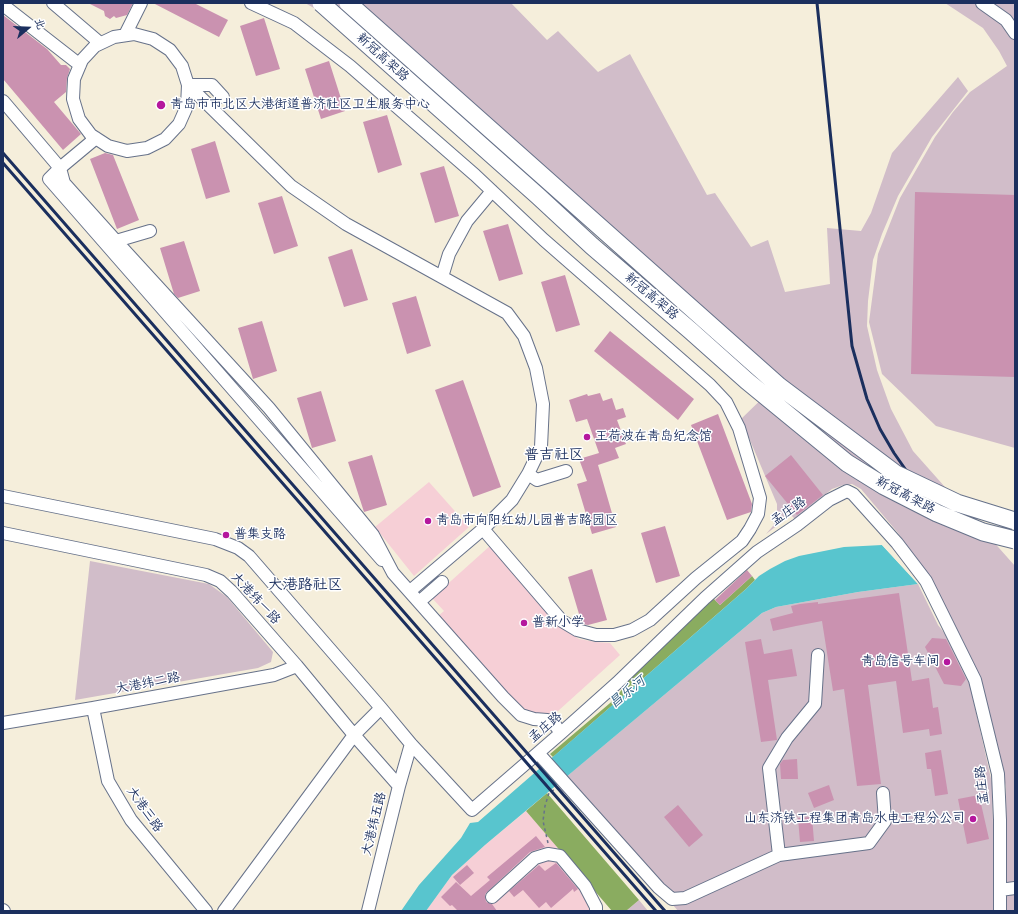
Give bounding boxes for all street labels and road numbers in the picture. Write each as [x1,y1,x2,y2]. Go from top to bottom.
street label: 新冠高架路 [353,30,411,86]
street label: 新冠高架路 [621,270,681,324]
street label: 新冠高架路 [873,474,937,518]
street label: 孟庄路 [769,494,809,530]
street label: 大港纬一路 [227,570,283,628]
street label: 大港纬二路 [115,670,181,698]
street label: 孟庄路 [526,709,566,747]
street label: 孟庄路 [973,765,993,805]
street label: 大港三路 [123,784,165,836]
street label: 大港纬五路 [360,791,390,857]

